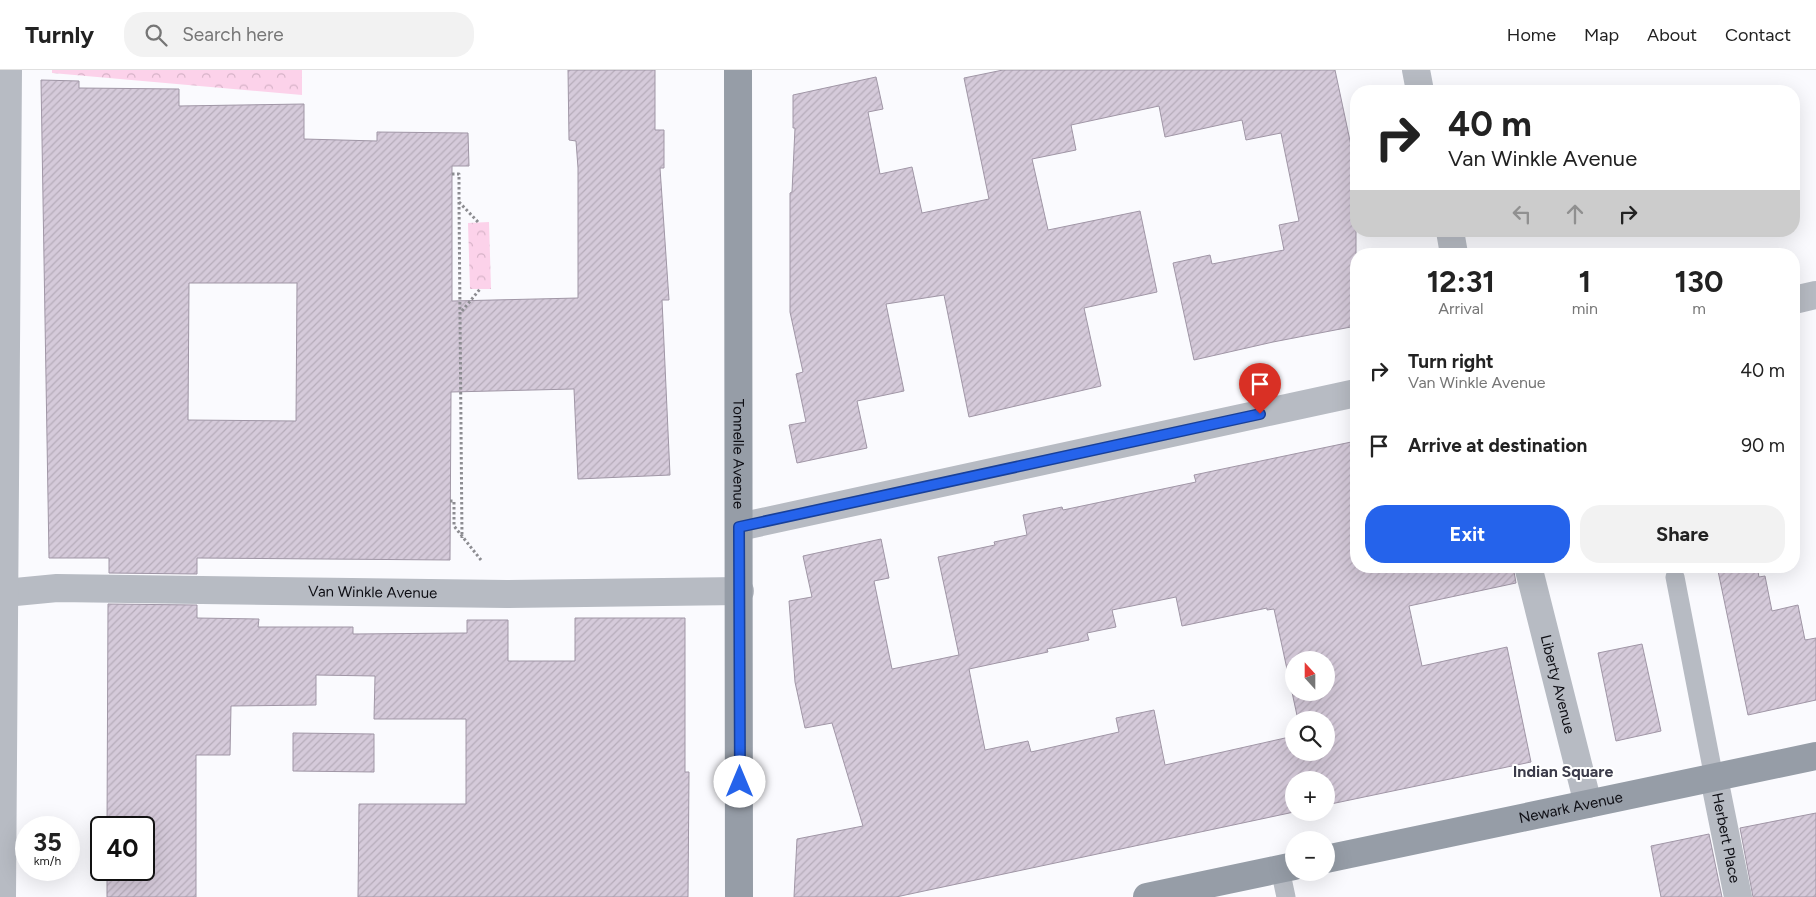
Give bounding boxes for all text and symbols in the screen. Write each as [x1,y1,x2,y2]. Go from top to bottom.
search box [124,12,474,57]
text: Turnly [25,20,94,49]
icon: search [142,21,170,49]
text: Search here [182,23,284,46]
text: Home [1507,24,1556,46]
text: Map [1584,24,1619,46]
text: About [1647,24,1697,46]
text: Contact [1725,24,1791,46]
text: 40 m [1448,103,1532,145]
icon: right [1365,105,1430,170]
text: Van Winkle Avenue [1448,145,1637,172]
icon: left [1508,200,1536,228]
icon: ahead [1561,200,1589,228]
icon: right [1614,200,1642,228]
text: 12:31 [1427,263,1495,300]
text: 1 [1578,263,1591,300]
text: 130 [1675,263,1723,300]
text: Arrival [1438,299,1483,318]
text: min [1572,299,1598,318]
text: m [1692,299,1706,318]
text: Turn right [1408,350,1494,373]
icon: right [1365,357,1393,385]
text: 40 m [1740,359,1785,382]
pin [1239,363,1281,414]
icon: arrive [1246,370,1274,398]
text: Van Winkle Avenue [1408,373,1546,392]
street label: Tonnelle Avenue [729,399,748,509]
icon: arrive [1365,432,1393,460]
text: Arrive at destination [1408,434,1587,457]
text: 90 m [1741,434,1785,457]
button: Exit [1365,505,1570,563]
button: Share [1580,505,1785,563]
street label: Van Winkle Avenue [308,582,437,602]
street label: Liberty Avenue [1537,633,1579,736]
north arrow [1285,651,1335,701]
map controls [1285,651,1335,881]
button: search [1285,711,1335,761]
position arrow [713,755,765,807]
district label: Indian Square [1513,762,1613,781]
button: + [1285,771,1335,821]
street label: Newark Avenue [1517,788,1624,827]
street label: Herbert Place [1708,791,1744,885]
speed limit sign: 40 [90,816,155,881]
text: 35 [33,827,62,857]
button: − [1285,831,1335,881]
text: km/h [34,854,61,868]

